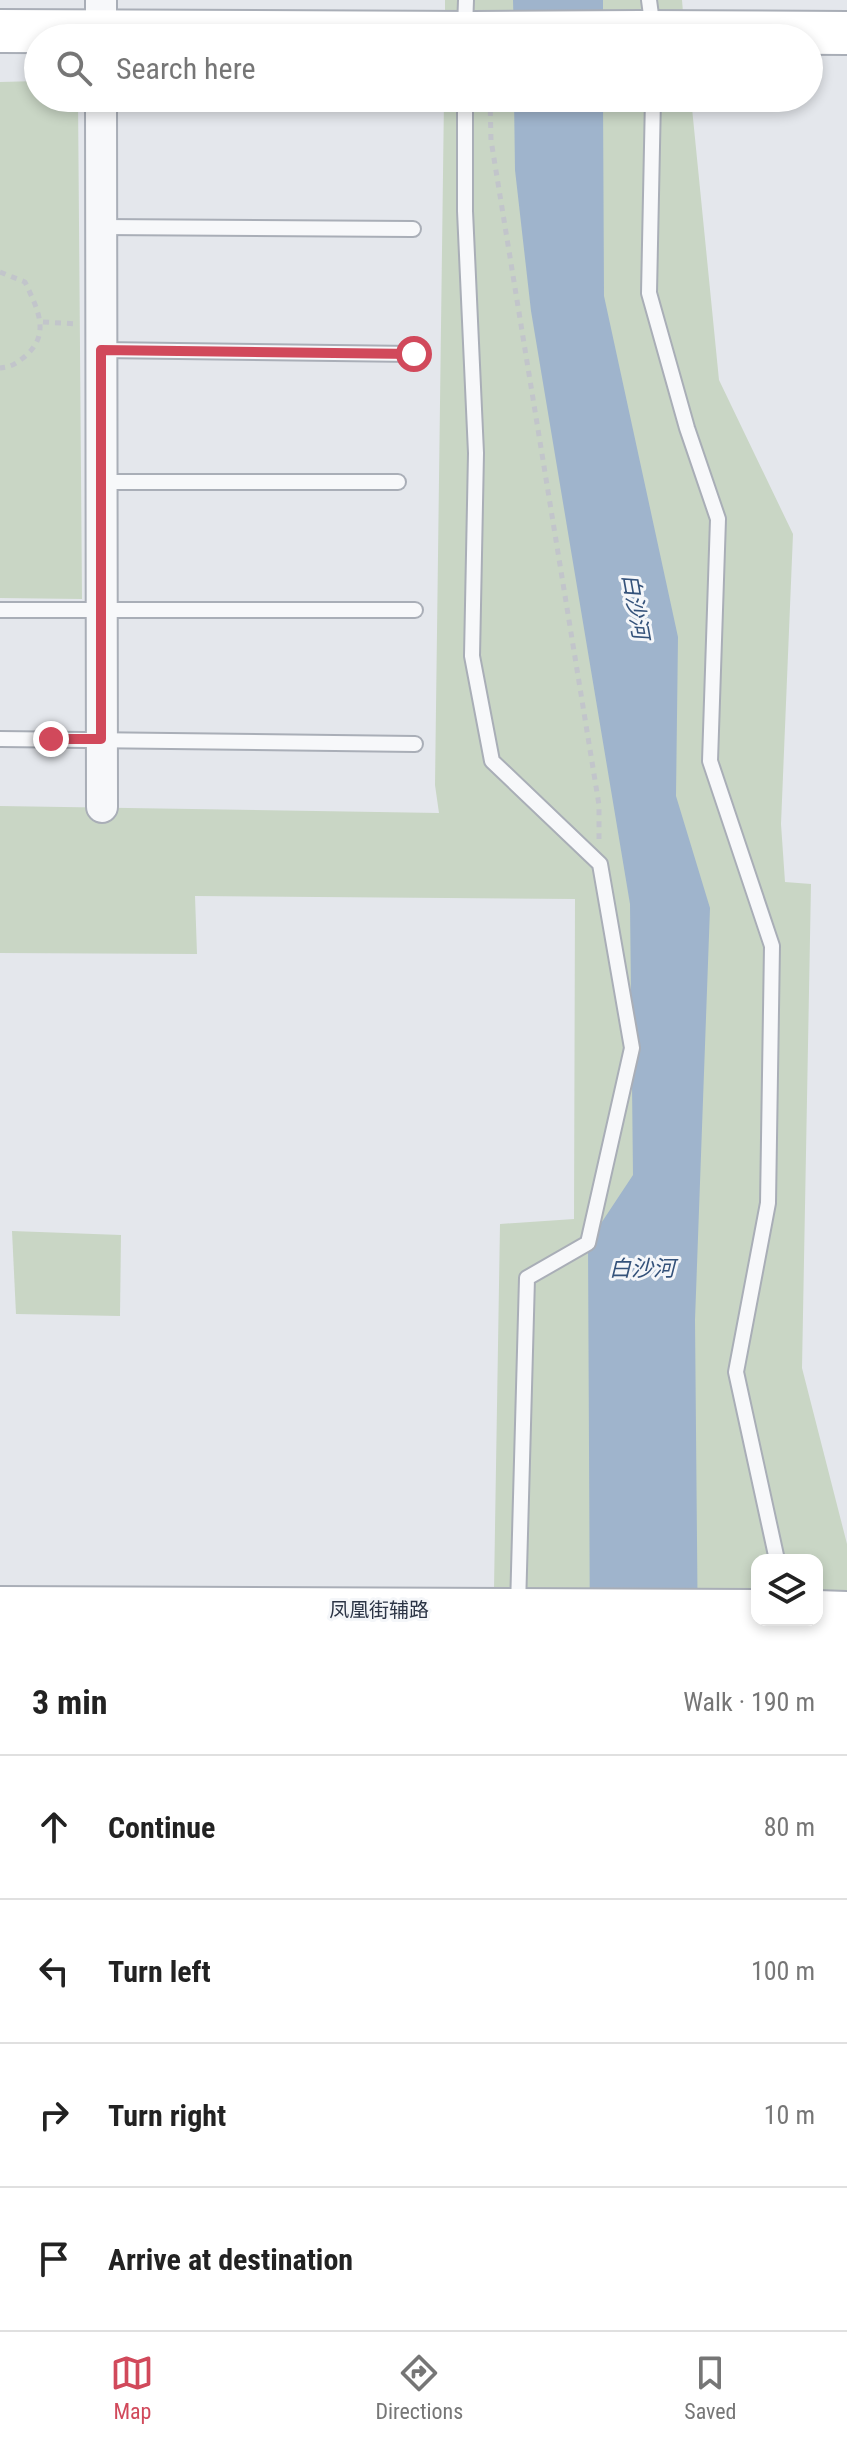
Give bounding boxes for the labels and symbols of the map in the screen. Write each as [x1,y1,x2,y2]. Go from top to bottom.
route start [396,336,432,372]
water label: 白沙河 [617,571,654,645]
route end [33,721,69,757]
water label: 白沙河 [609,1256,679,1281]
street label: 凤凰街辅路 [329,1598,429,1622]

